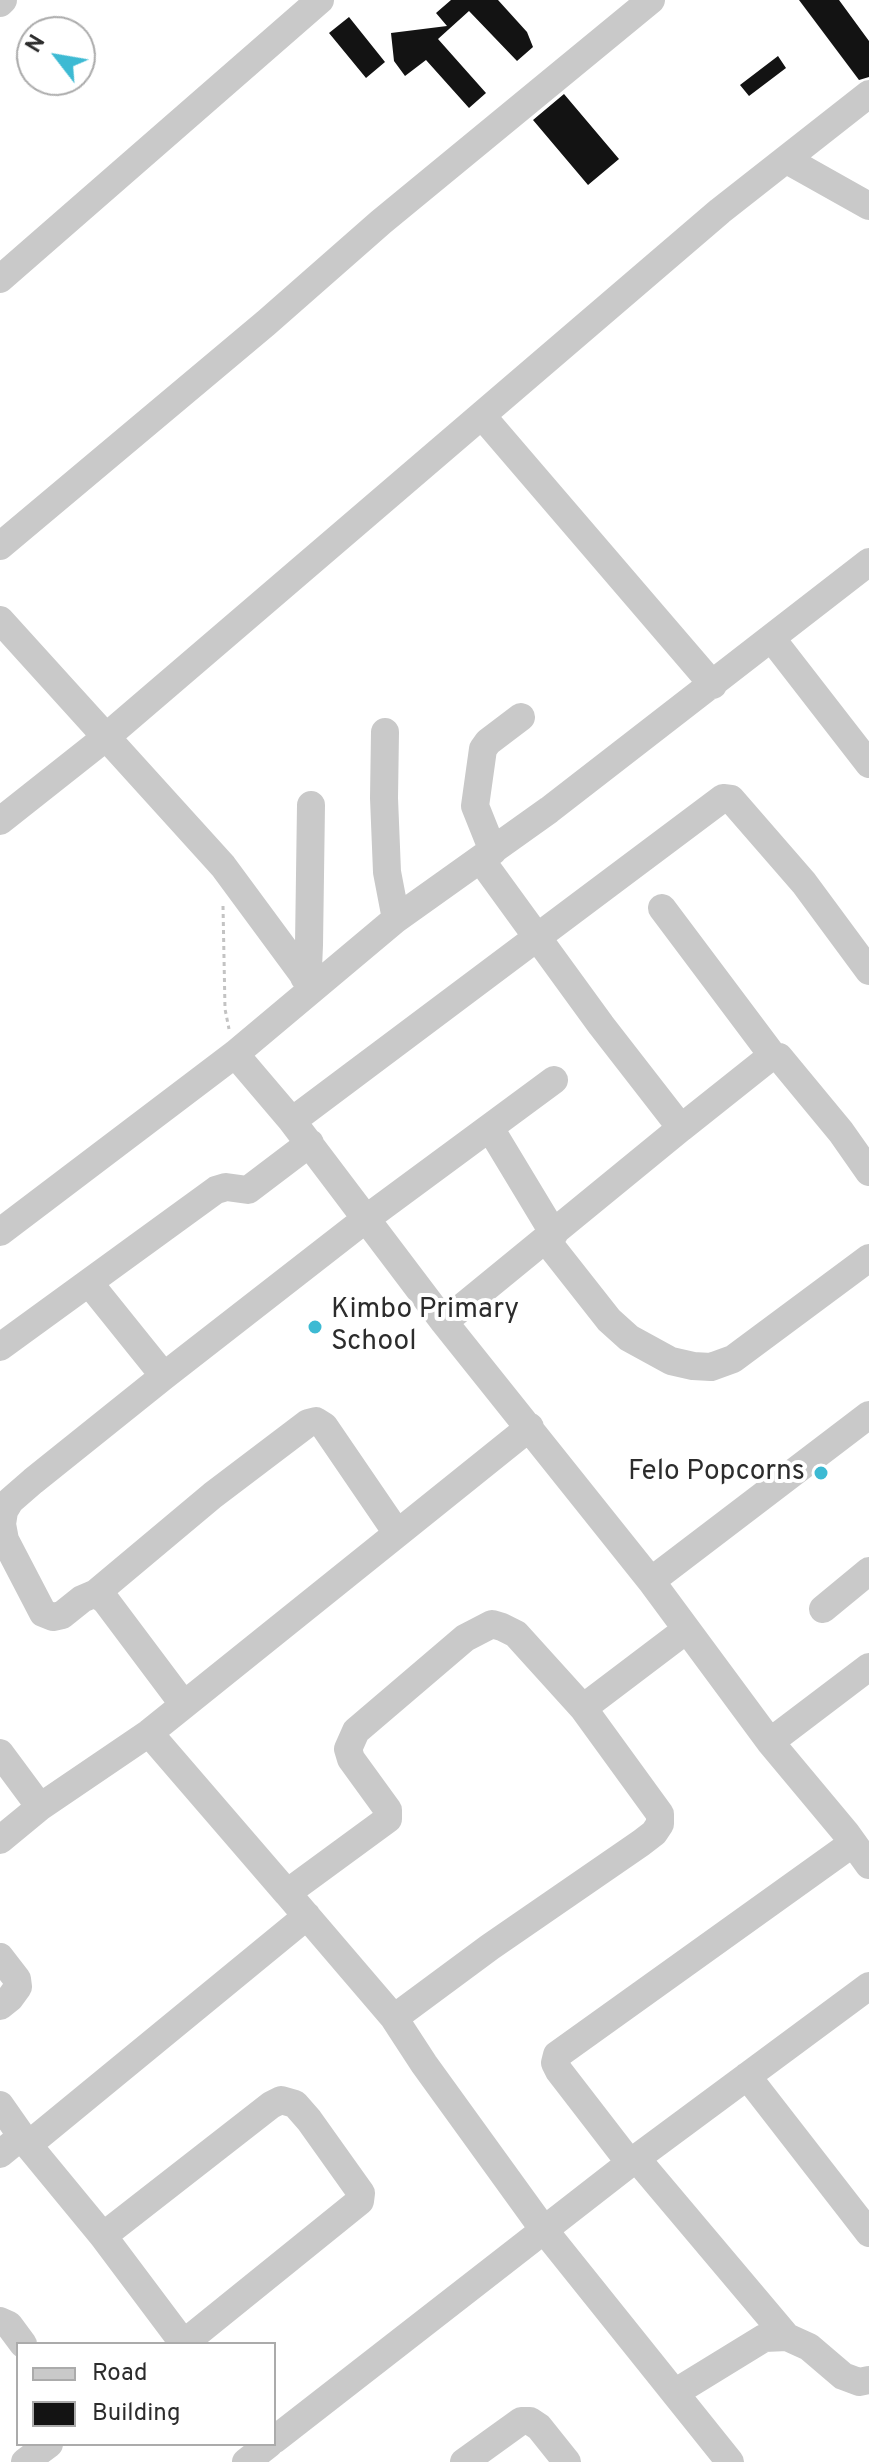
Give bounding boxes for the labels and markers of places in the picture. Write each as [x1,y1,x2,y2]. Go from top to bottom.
place label: Kimbo Primary School [331,1294,519,1360]
marker: Kimbo Primary School [306,1318,324,1336]
place label: Felo Popcorns [628,1456,805,1490]
marker: Felo Popcorns [812,1464,830,1482]

